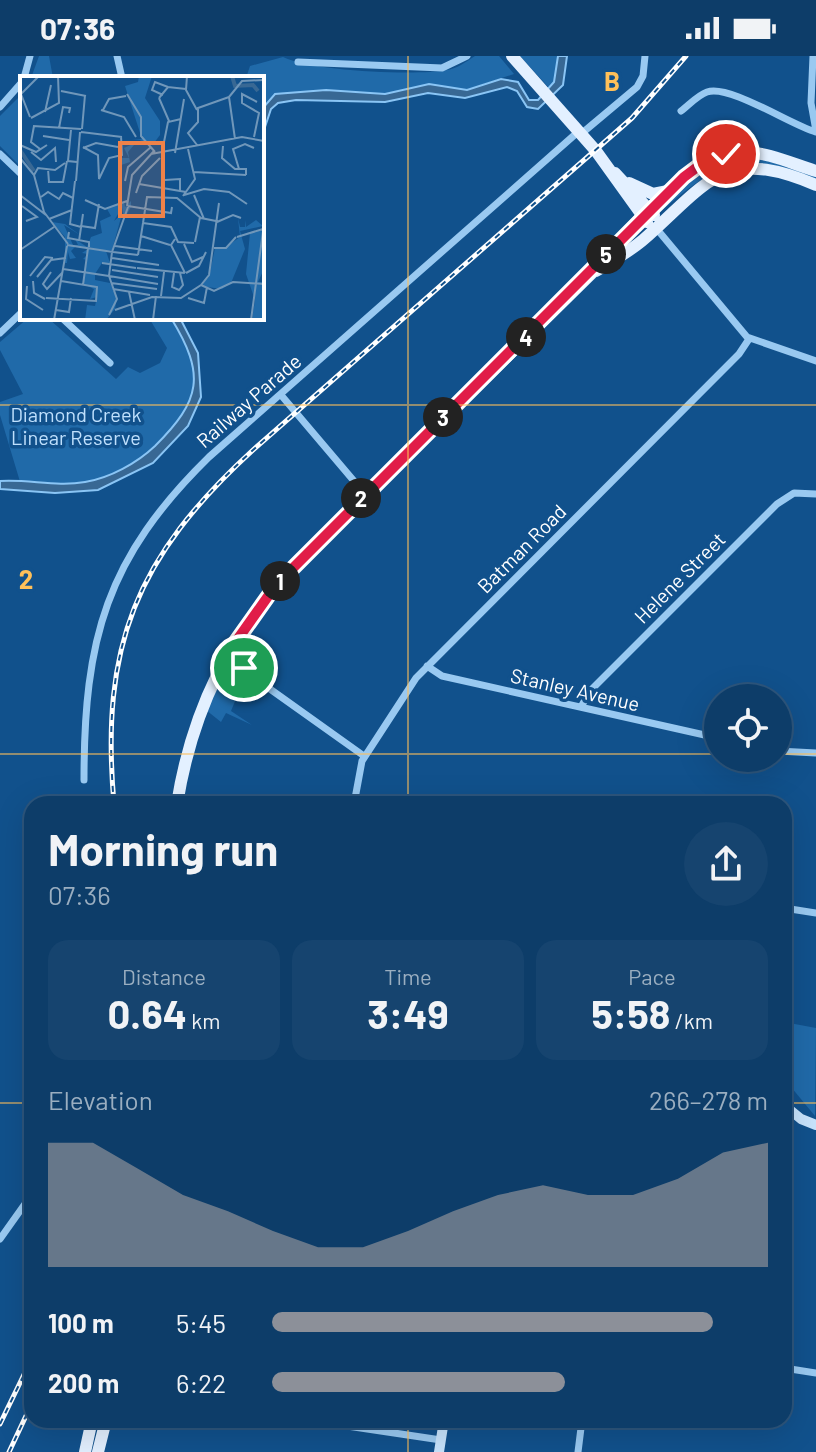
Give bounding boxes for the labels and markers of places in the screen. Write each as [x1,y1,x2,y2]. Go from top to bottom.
pin [692,120,760,188]
pin: 5 [586,234,626,274]
pin: 4 [506,317,546,357]
pin: 3 [423,397,463,437]
pin: 2 [341,478,381,518]
pin: 1 [260,561,300,601]
pin [210,634,278,702]

